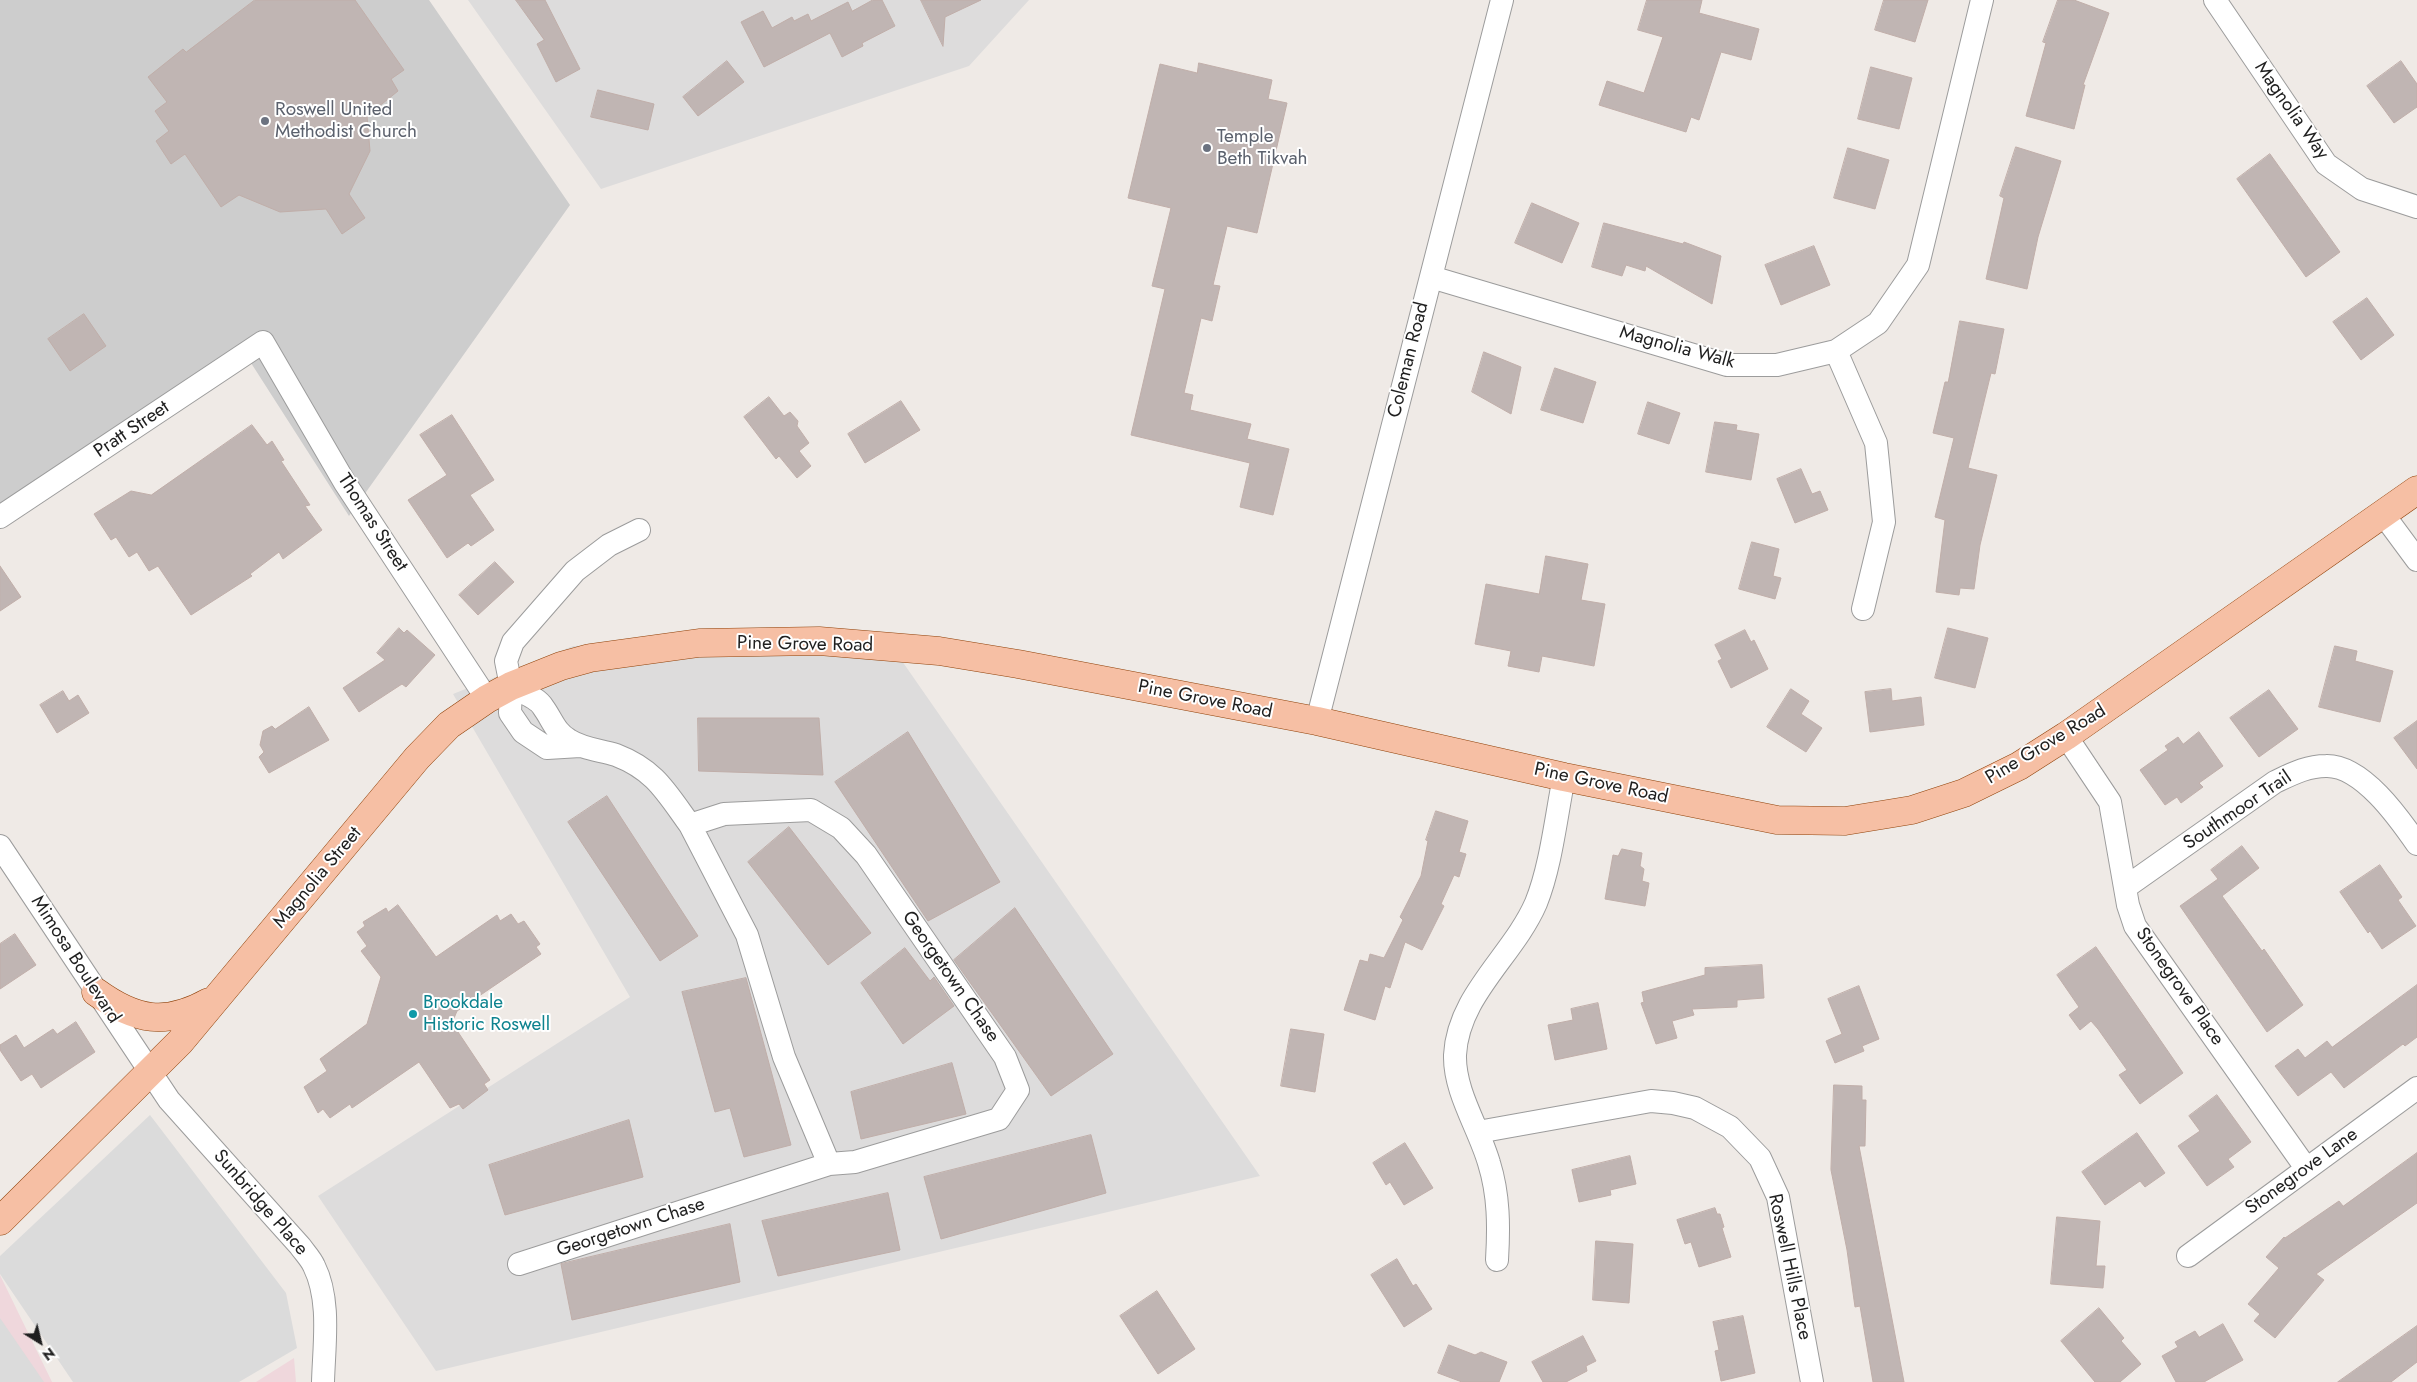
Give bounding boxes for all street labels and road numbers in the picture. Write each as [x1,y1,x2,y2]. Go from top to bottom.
street label: Magnolia Way [2249,58,2333,164]
street label: Coleman Road [1384,300,1434,420]
street label: Magnolia Walk [1617,322,1737,374]
street label: Pratt Street [90,397,174,463]
street label: Thomas Street [332,470,412,576]
street label: Pine Grove Road [737,632,873,658]
street label: Pine Grove Road [1136,676,1274,724]
street label: Pine Grove Road [1982,700,2110,790]
street label: Pine Grove Road [1532,759,1670,809]
street label: Southmoor Trail [2180,766,2296,856]
street label: Magnolia Street [269,823,367,933]
street label: Mimosa Boulevard [25,892,125,1028]
street label: Georgetown Chase [896,907,1004,1047]
street label: Stonegrove Place [2130,924,2228,1050]
street label: Stonegrove Lane [2241,1124,2363,1220]
street label: Sunbridge Place [208,1145,312,1261]
street label: Roswell Hills Place [1762,1192,1816,1342]
street label: Georgetown Chase [554,1193,708,1263]

